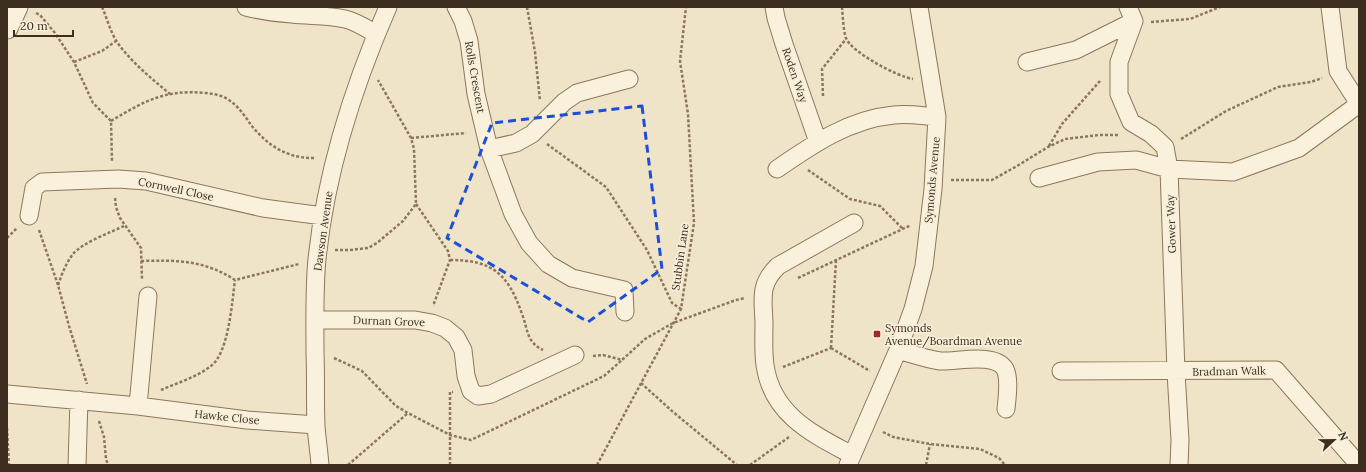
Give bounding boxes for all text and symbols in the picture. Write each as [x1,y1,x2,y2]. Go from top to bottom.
scale bar [14,12,73,38]
text: 20 m [20,18,48,33]
street label: Rolls Crescent [462,40,488,115]
street label: Roden Way [779,46,811,105]
street label: Symonds Avenue [921,136,943,224]
street label: Cornwell Close [137,174,215,204]
street label: Dawson Avenue [310,190,336,272]
street label: Gower Way [1163,194,1179,254]
street label: Stubbin Lane [668,223,692,291]
street label: Durnan Grove [353,313,425,329]
place label: Symonds Avenue/Boardman Avenue [884,321,1022,349]
marker: Symonds Avenue/Boardman Avenue [872,329,882,339]
street label: Bradman Walk [1192,363,1266,379]
street label: Hawke Close [194,407,260,427]
north arrow [1314,420,1354,460]
text: N [1335,430,1352,443]

